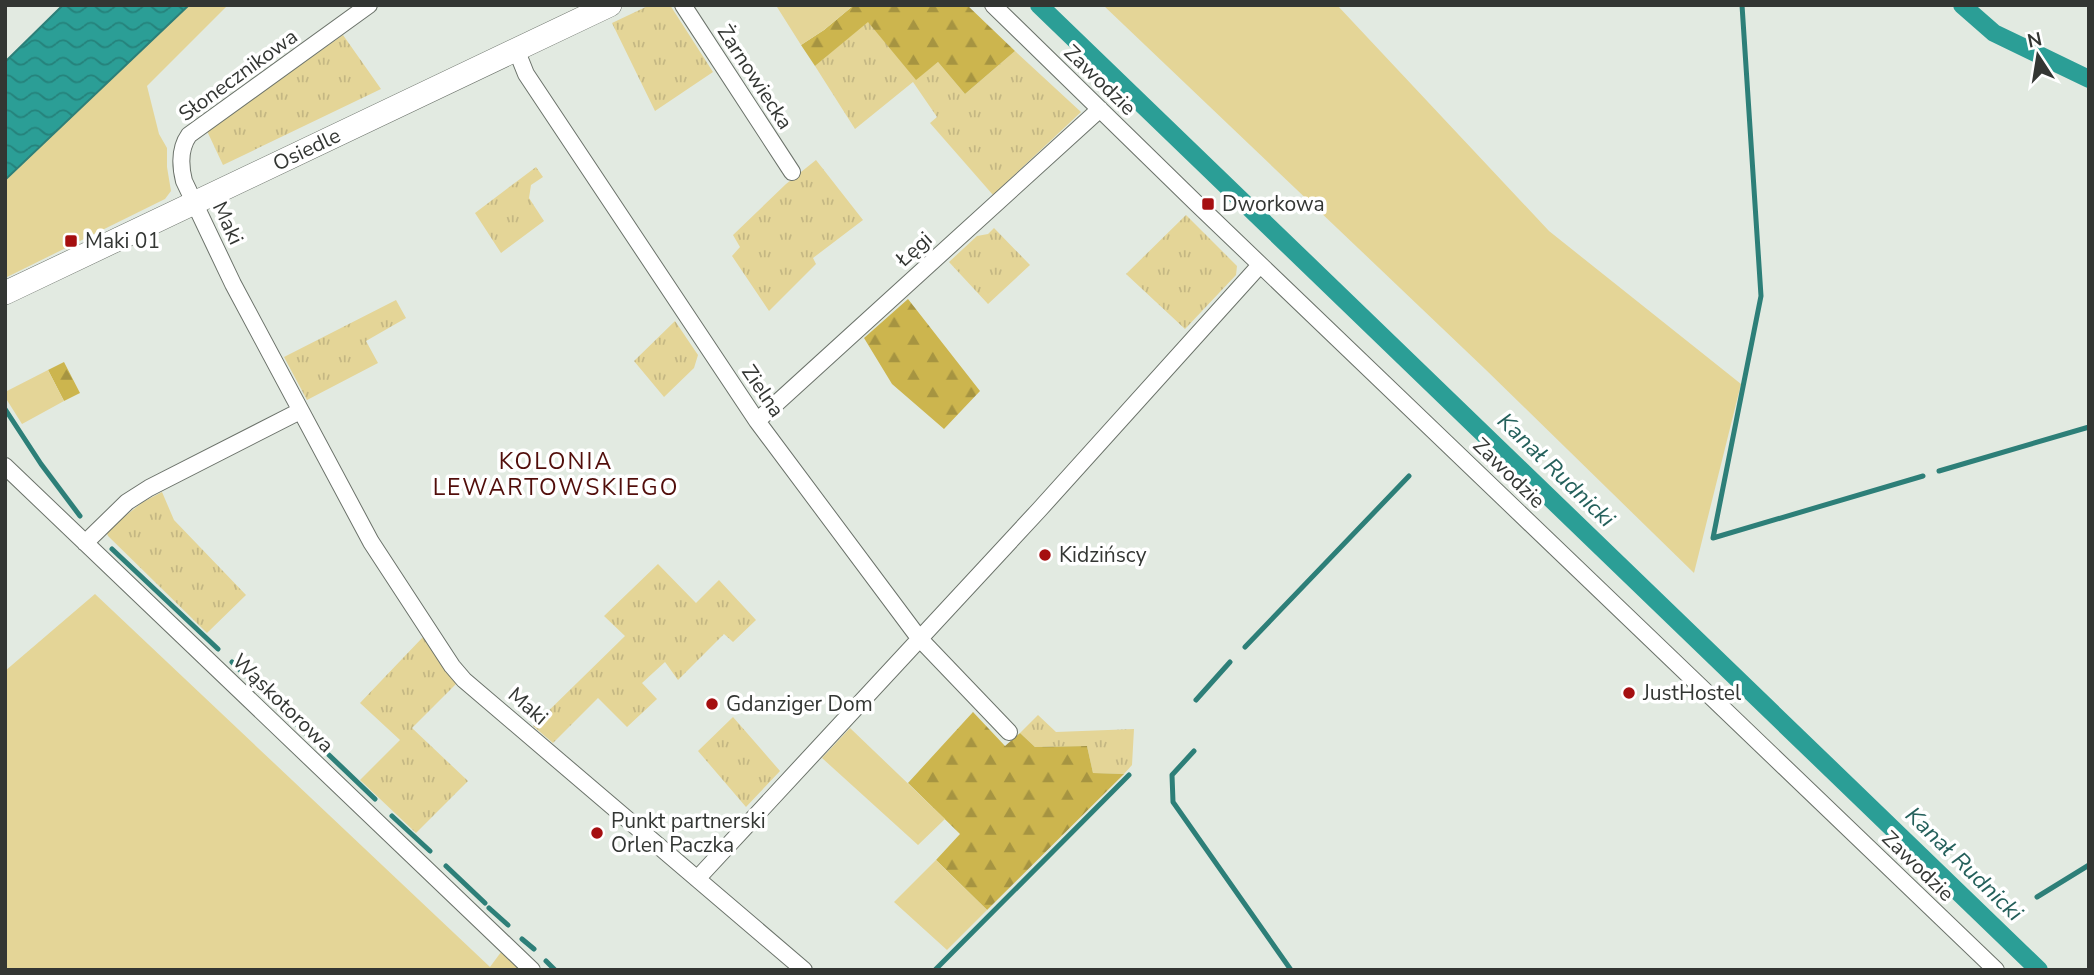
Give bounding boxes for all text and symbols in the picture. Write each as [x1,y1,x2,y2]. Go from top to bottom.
street label: Żarnowiecka [711,19,799,135]
north arrow [2003,21,2073,91]
street label: Słonecznikowa [173,22,303,128]
text: N [2025,26,2044,55]
street label: Zawodzie [1058,39,1142,121]
street label: Osiedle [268,121,345,178]
place label: Dworkowa [1222,190,1325,218]
marker: Dworkowa [1200,196,1216,212]
street label: Maki [206,197,250,249]
street label: Łęgi [889,225,938,273]
place label: Maki 01 [85,227,160,255]
marker: Maki 01 [63,233,79,249]
street label: Zielna [735,359,791,423]
water label: Kanał Rudnicki [1491,406,1622,534]
street label: Zawodzie [1467,432,1551,514]
district label: KOLONIA LEWARTOWSKIEGO [433,446,679,503]
place label: Kidzińscy [1059,541,1147,569]
marker: Kidzińscy [1037,547,1053,563]
street label: Wąskotorowa [226,647,340,759]
place label: JustHostel [1642,679,1742,707]
street label: Maki [502,681,554,731]
marker: JustHostel [1621,685,1637,701]
place label: Gdanziger Dom [726,690,873,718]
marker: Gdanziger Dom [704,696,720,712]
water label: Kanał Rudnicki [1899,800,2030,928]
place label: Punkt partnerski Orlen Paczka [611,807,766,859]
marker: Punkt partnerski Orlen Paczka [589,825,605,841]
street label: Zawodzie [1876,825,1960,907]

